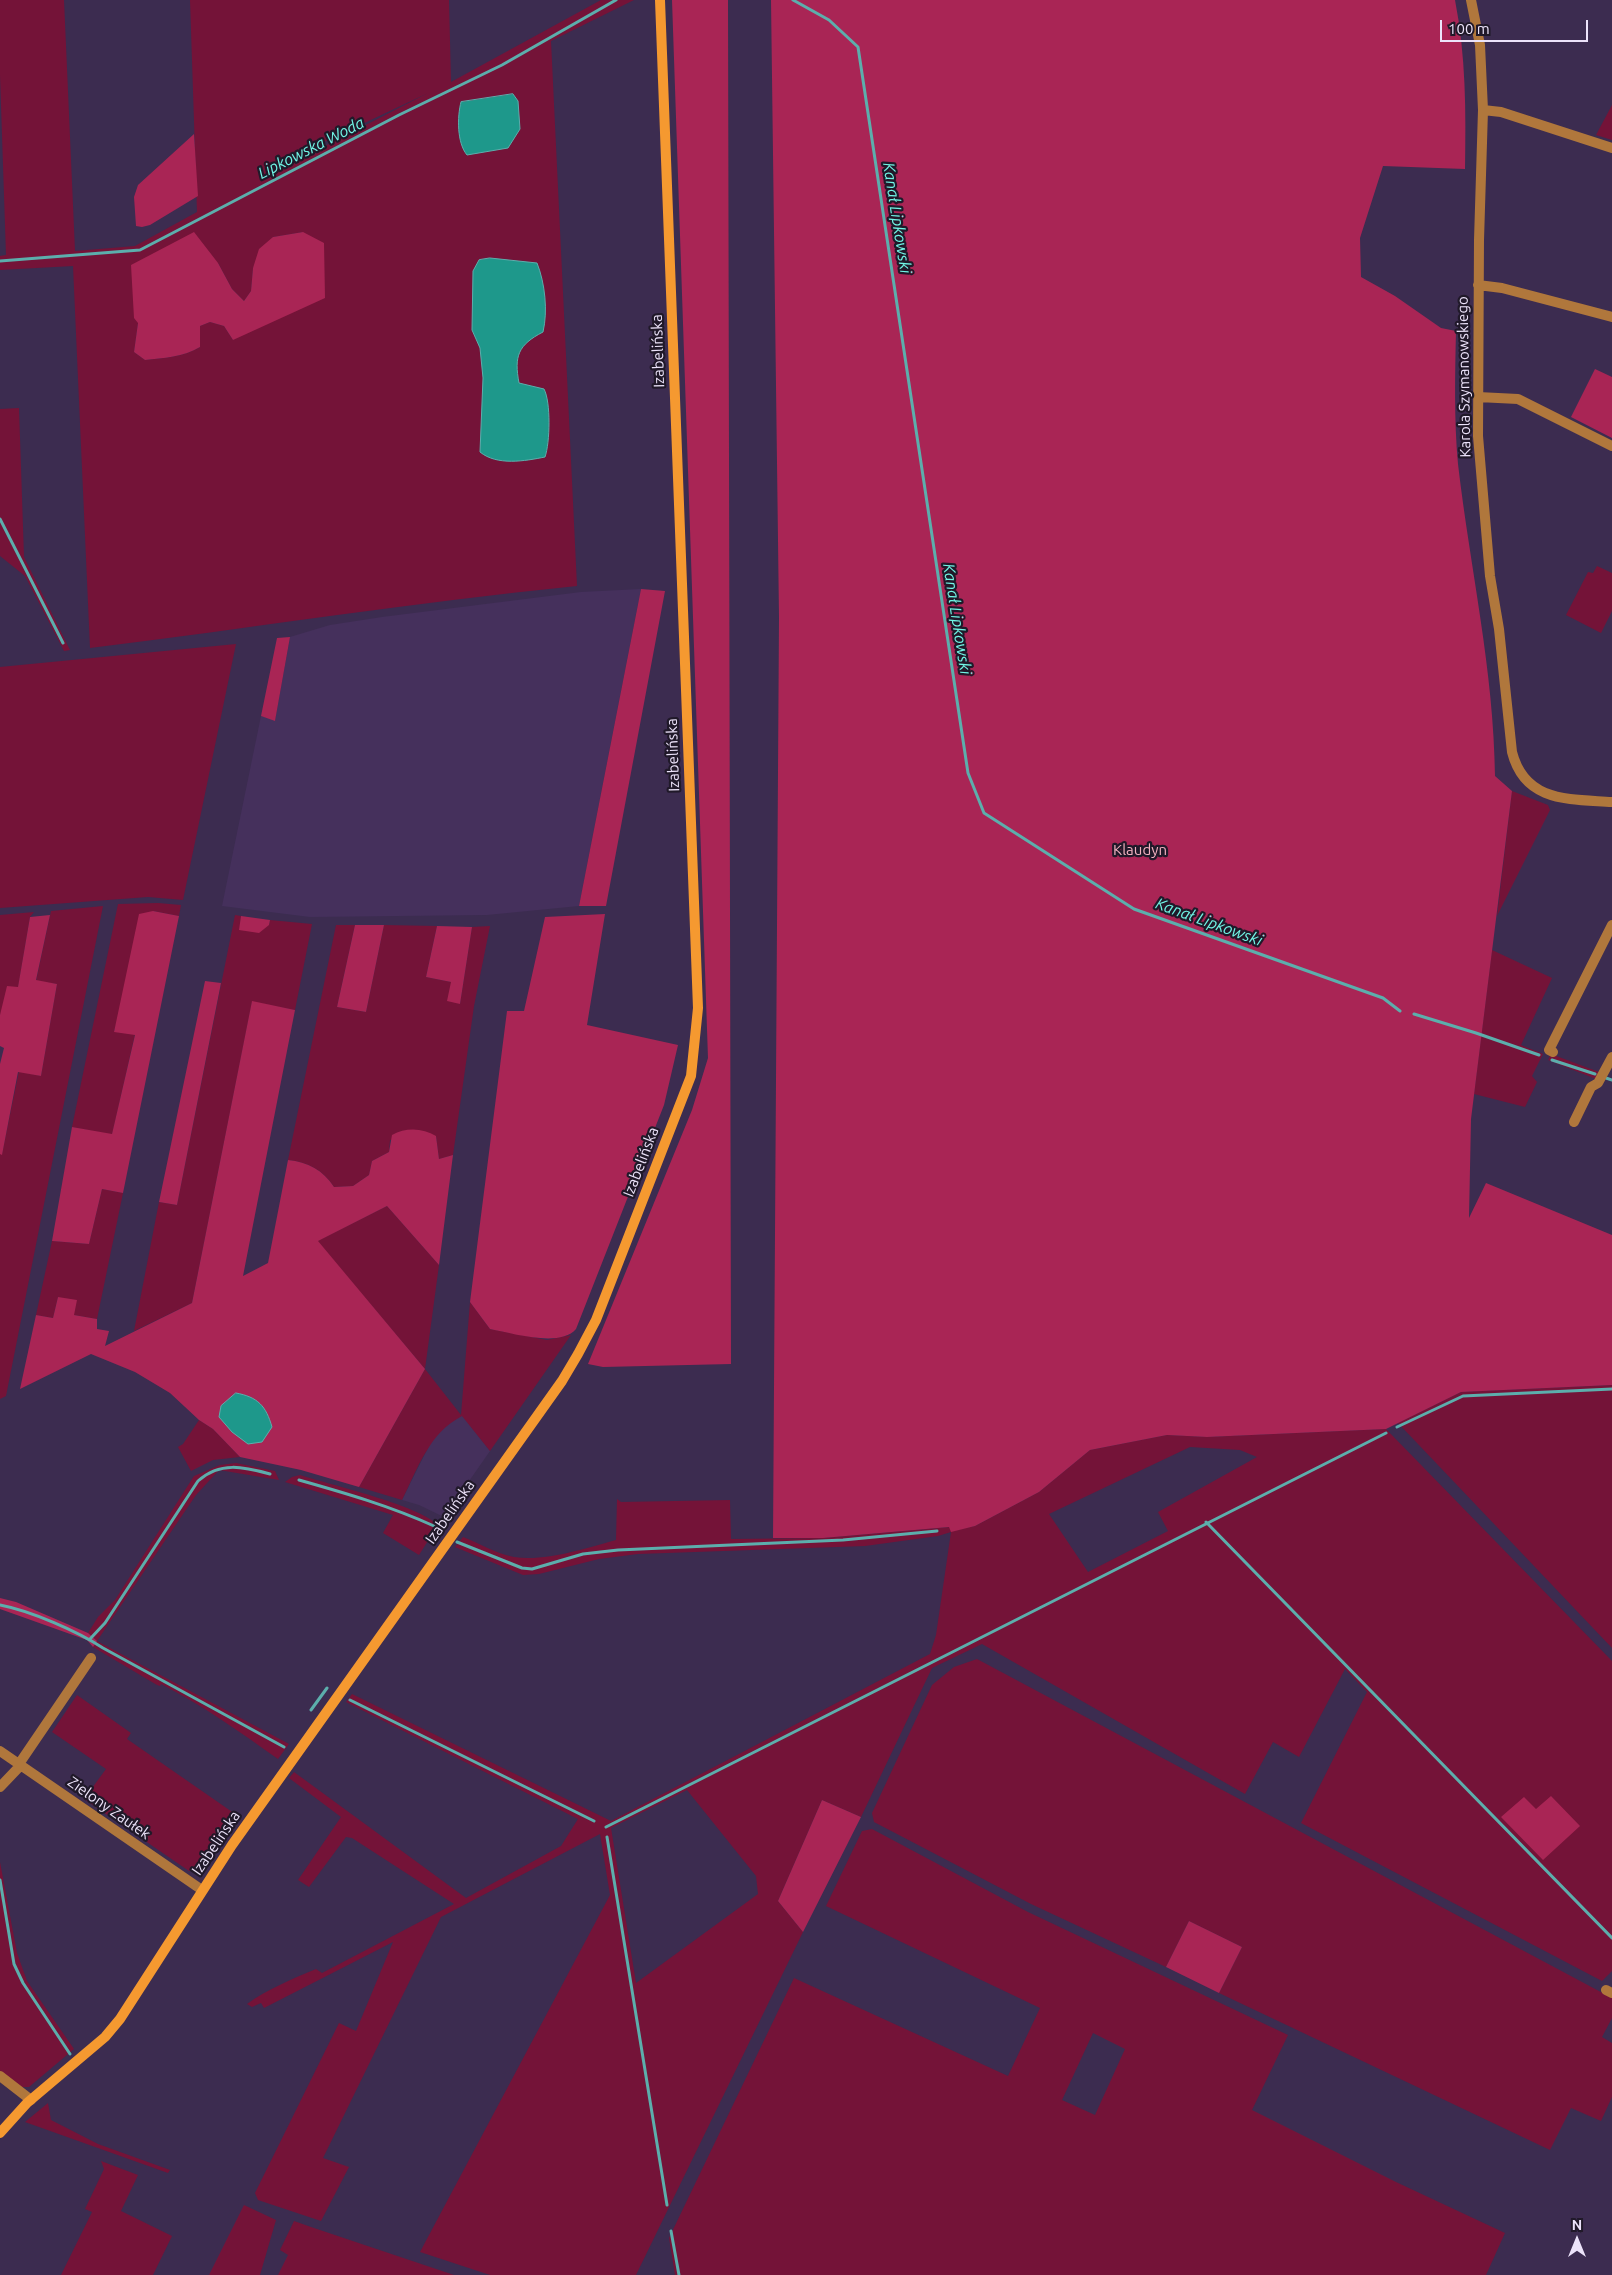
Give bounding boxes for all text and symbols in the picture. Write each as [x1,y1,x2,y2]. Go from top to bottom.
scale bar [1442,10,1590,42]
text: 100 m [1448,20,1490,37]
water label: Lipkowska Woda [255,113,367,183]
water label: Kanał Lipkowski [879,161,915,275]
street label: Karola Szymanowskiego [1454,296,1474,458]
street label: Izabelińska [648,314,668,388]
water label: Kanał Lipkowski [939,562,975,676]
street label: Izabelińska [663,718,683,792]
park label: Klaudyn [1113,841,1167,859]
water label: Kanał Lipkowski [1153,894,1265,950]
street label: Izabelińska [619,1125,663,1199]
street label: Izabelińska [422,1477,478,1547]
street label: Zielony Zaułek [64,1773,154,1843]
street label: Izabelińska [188,1808,244,1878]
north arrow [1552,2215,1602,2265]
text: N [1572,2217,1582,2233]

